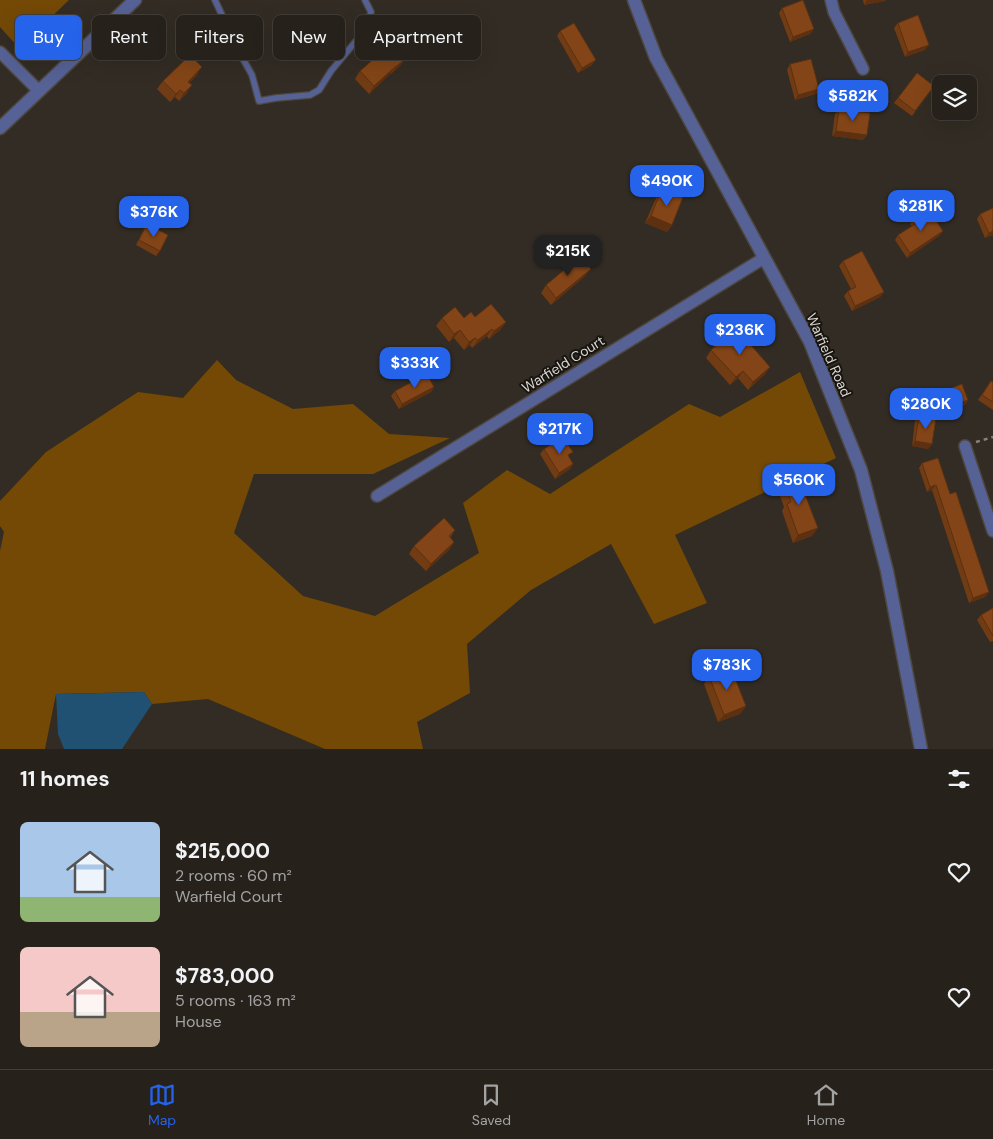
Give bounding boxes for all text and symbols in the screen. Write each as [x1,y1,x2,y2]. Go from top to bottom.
chip: Buy [15,15,82,60]
chip: Rent [92,15,166,60]
chip: Filters [176,15,263,60]
chip: New [273,15,345,60]
chip: Apartment [355,15,481,60]
map controls [932,75,977,120]
button: layers [932,75,977,120]
pin: $582K [818,80,888,122]
text: $582K [828,85,878,106]
pin: $490K [632,164,702,207]
text: $490K [641,170,693,191]
pin: $281K [886,190,956,232]
text: $281K [899,195,943,216]
pin: $376K [119,196,189,238]
text: $376K [130,201,178,222]
pin: $215K [533,234,603,277]
text: $215K [545,240,591,261]
street label: Warfield Road [803,310,855,400]
pin: $236K [705,314,775,356]
text: $236K [715,319,765,340]
street label: Warfield Court [518,331,608,397]
pin: $333K [380,346,450,389]
text: $333K [390,352,440,373]
pin: $280K [891,388,961,430]
text: $280K [901,393,951,414]
pin: $217K [525,412,595,455]
text: $217K [538,418,582,439]
pin: $560K [764,464,834,506]
text: $560K [773,469,825,490]
pin: $783K [692,648,762,691]
text: $783K [703,654,751,675]
text: 11 homes [20,765,110,793]
icon: filters [945,765,973,793]
text: $215,000 [175,837,270,865]
icon: home [60,842,120,902]
icon: heart [945,858,973,886]
text: 2 rooms · 60 m² [175,865,292,886]
text: Warfield Court [175,886,283,907]
text: $783,000 [175,962,274,990]
icon: home [60,967,120,1027]
icon: heart [945,983,973,1011]
text: 5 rooms · 163 m² [175,990,296,1011]
text: House [175,1011,222,1032]
tab: Map [148,1081,176,1129]
tab: Saved [472,1081,511,1129]
tab: Home [807,1081,845,1129]

